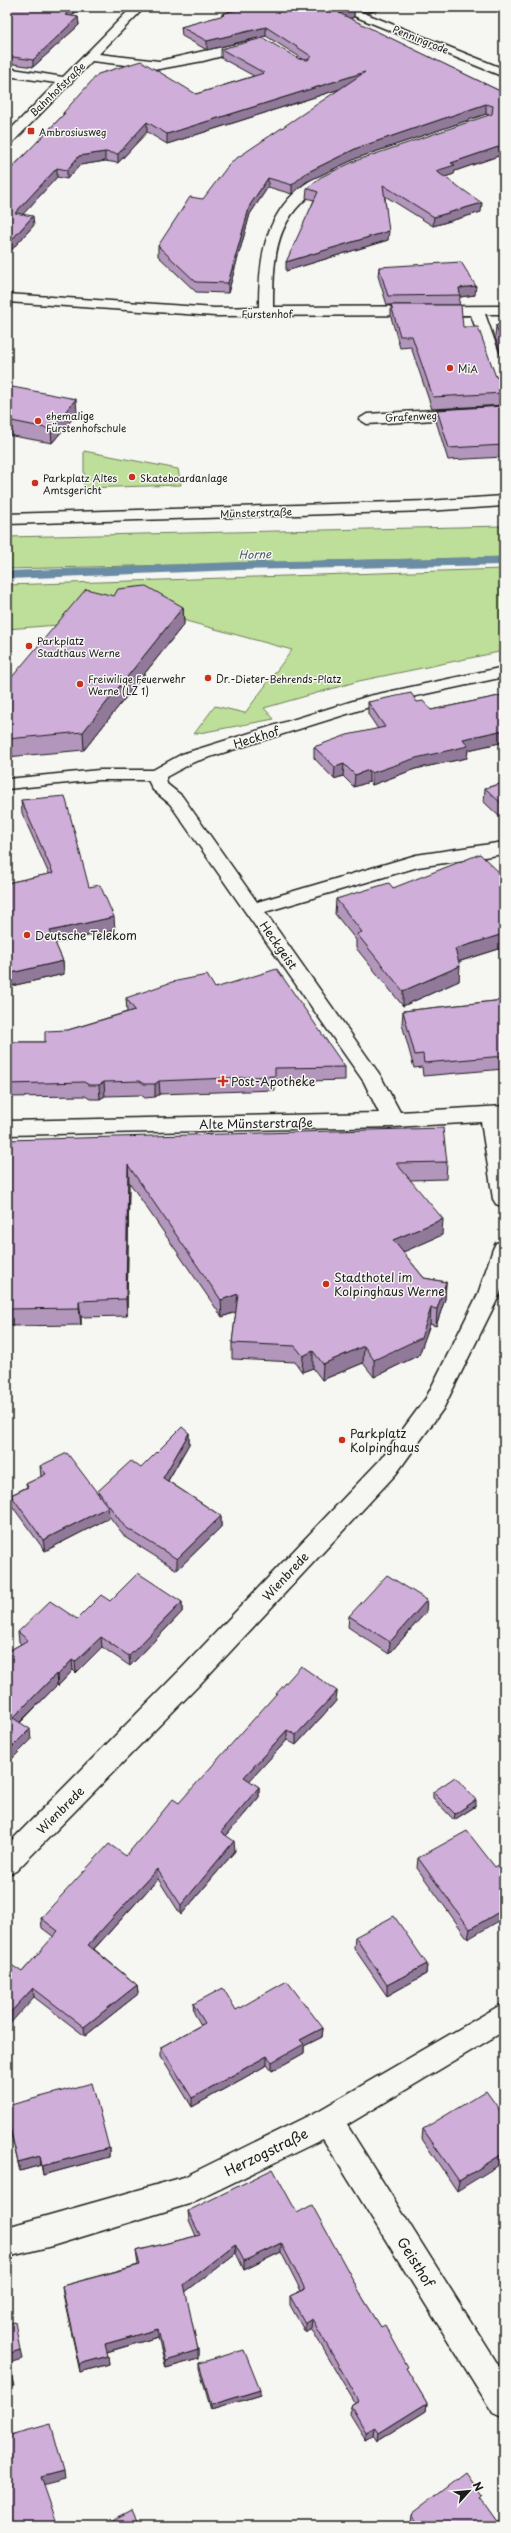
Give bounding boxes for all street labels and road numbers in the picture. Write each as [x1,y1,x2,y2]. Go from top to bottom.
street label: Penningrode [391,21,451,57]
street label: Bahnhofstraße [26,58,88,120]
street label: Fürstenhof [241,306,294,321]
street label: Grafenweg [385,407,437,425]
street label: Münsterstraße [220,503,292,521]
street label: Heckhof [231,721,282,752]
street label: Heckgeist [256,917,302,973]
street label: Alte Münsterstraße [199,1113,313,1133]
street label: Wienbrede [258,1547,313,1604]
street label: Wienbrede [32,1782,88,1838]
street label: Herzogstraße [221,2123,311,2181]
street label: Geisthof [392,2233,440,2292]

